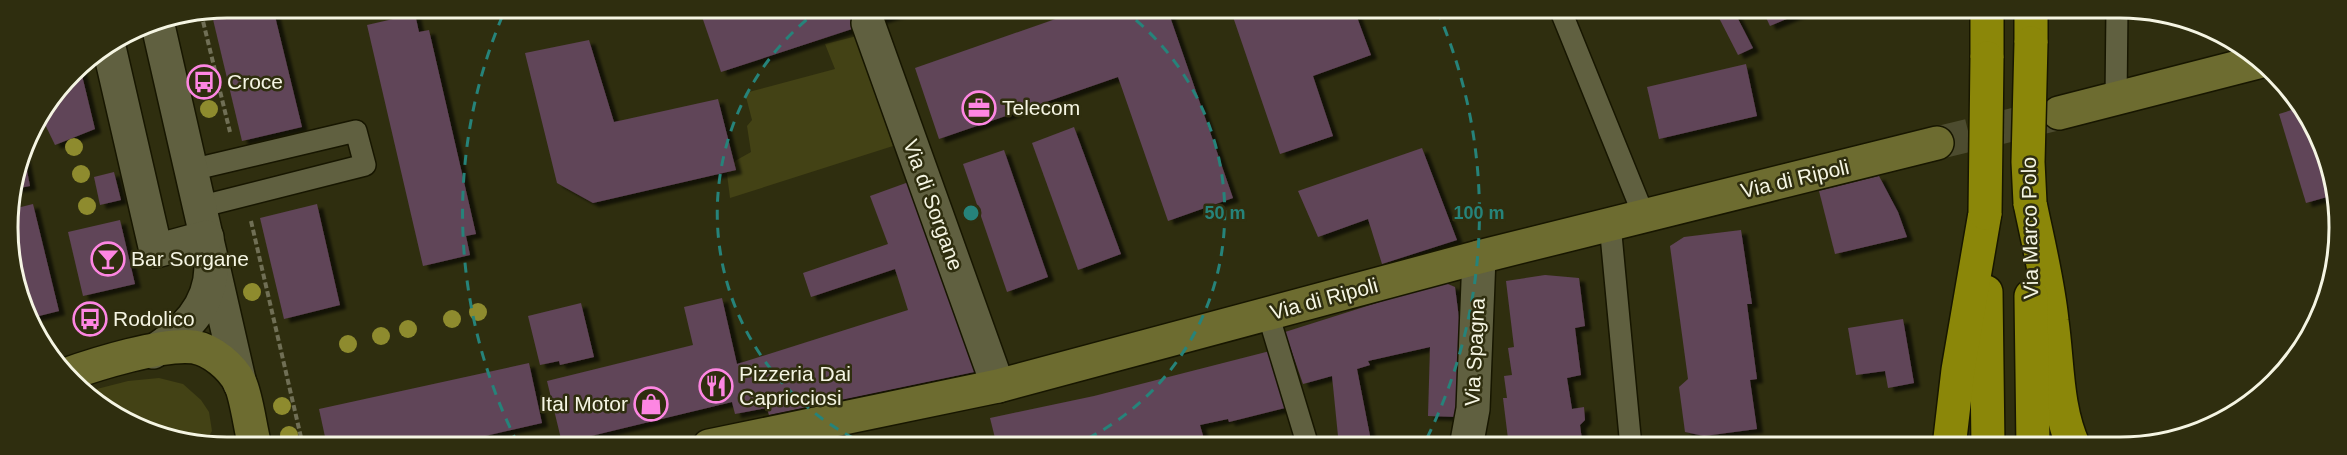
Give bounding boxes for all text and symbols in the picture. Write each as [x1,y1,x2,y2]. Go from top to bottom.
bus stop icon: Croce [186,64,222,100]
place label: Croce [227,70,283,93]
office icon: Telecom [961,90,997,126]
place label: Telecom [1002,96,1080,119]
street label: Via di Sorgane [899,136,968,273]
street label: Via di Ripoli [1738,155,1851,202]
street label: Via Marco Polo [2017,157,2042,299]
centre of rings [961,203,981,223]
text: 50 m [1204,203,1246,223]
text: 100 m [1453,203,1505,223]
bar icon: Bar Sorgane [90,241,126,277]
place label: Bar Sorgane [131,247,249,270]
street label: Via di Ripoli [1268,273,1380,324]
street label: Via Spagna [1460,297,1489,407]
bus stop icon: Rodolico [72,301,108,337]
place label: Rodolico [113,307,195,330]
place label: Pizzeria Dai Capricciosi [739,362,851,409]
restaurant icon: Pizzeria Dai Capricciosi [698,368,734,404]
shop icon: Ital Motor [633,386,669,422]
place label: Ital Motor [540,392,628,415]

